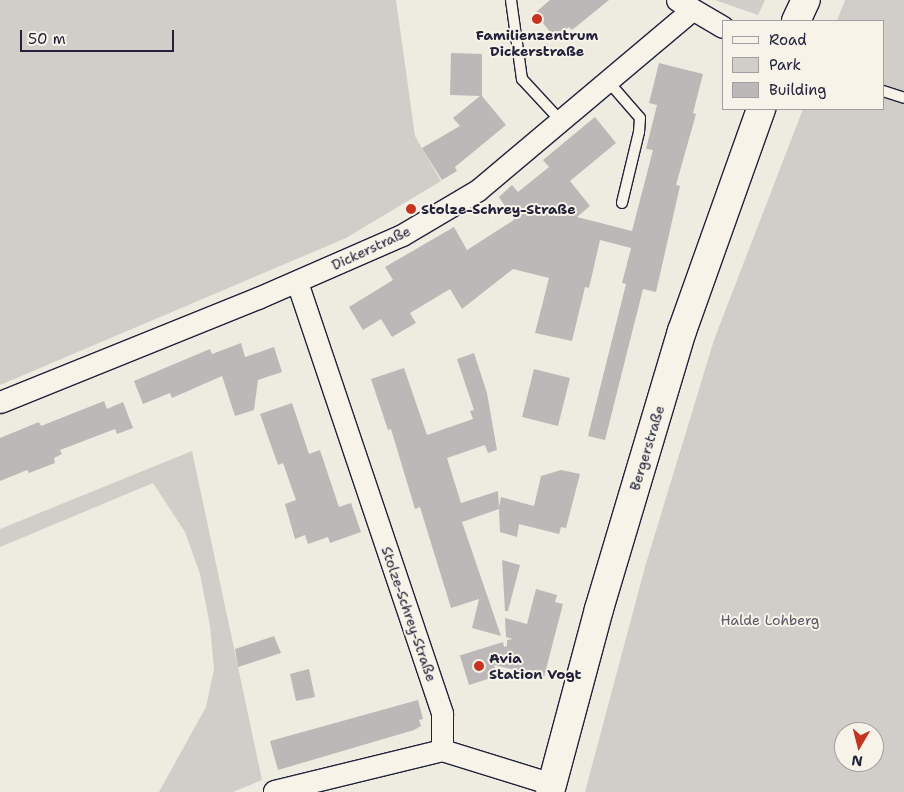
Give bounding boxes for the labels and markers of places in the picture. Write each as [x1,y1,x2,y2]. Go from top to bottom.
marker: Familienzentrum Dickerstraße [531,13,543,25]
place label: Familienzentrum Dickerstraße [476,27,598,59]
place label: Stolze-Schrey-Straße [421,201,576,217]
marker: Stolze-Schrey-Straße [405,203,417,215]
place label: Avia Station Vogt [489,650,581,682]
marker: Avia Station Vogt [473,660,485,672]

